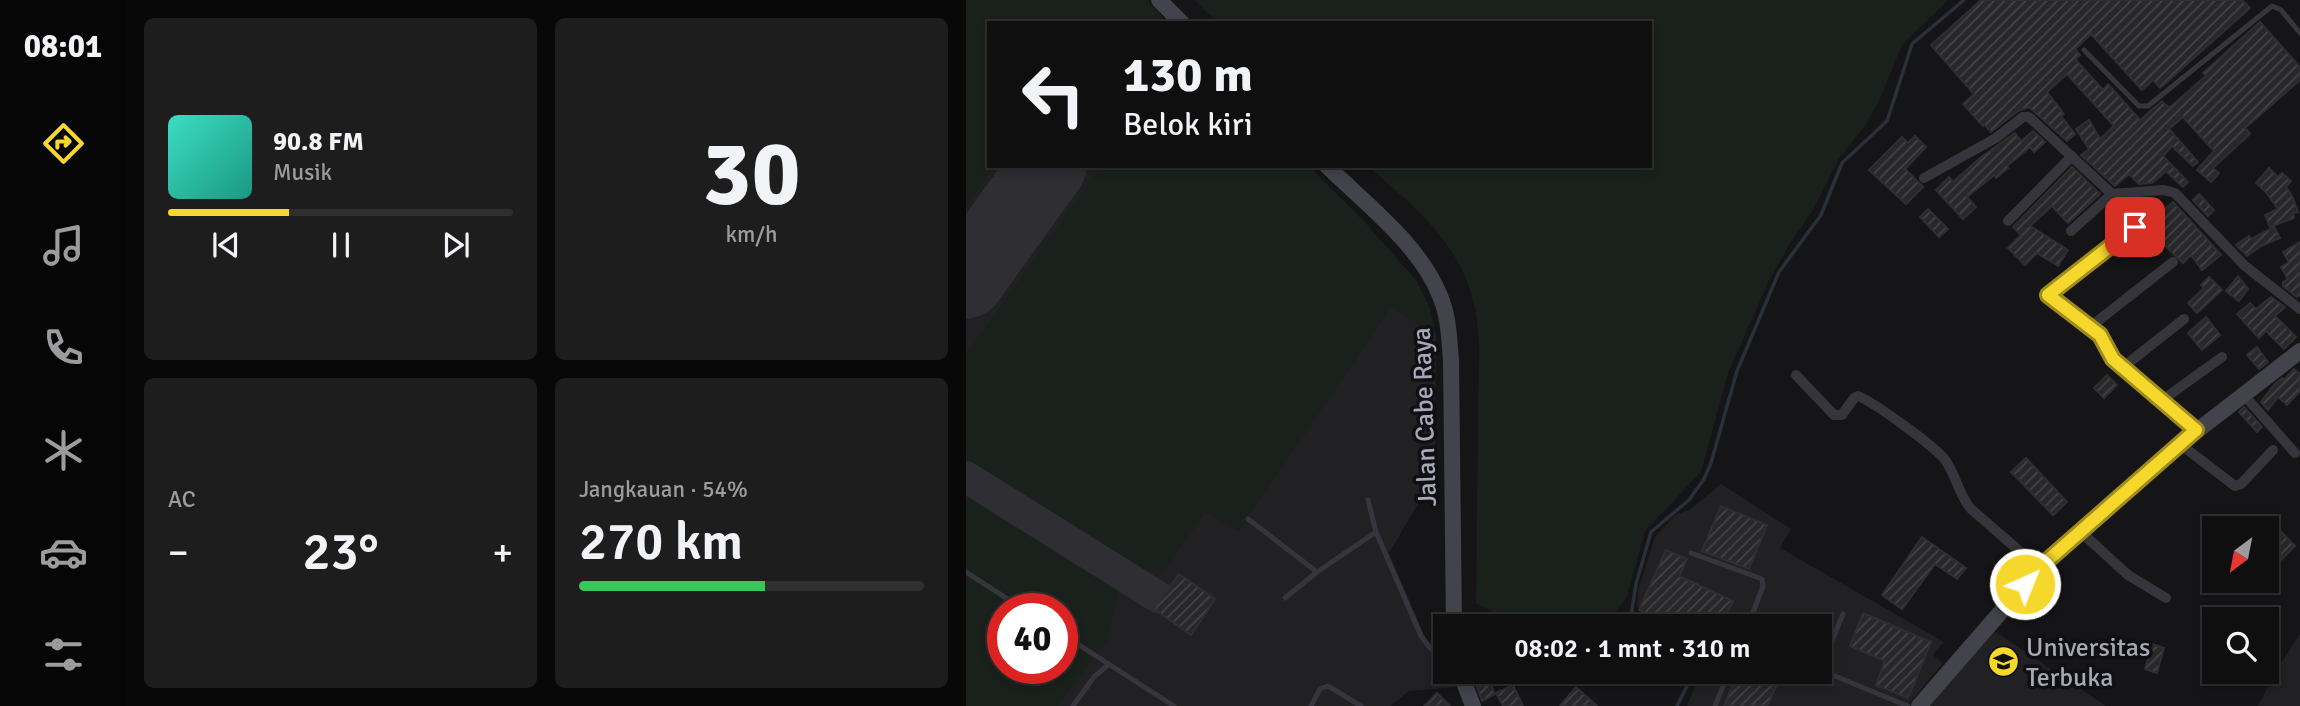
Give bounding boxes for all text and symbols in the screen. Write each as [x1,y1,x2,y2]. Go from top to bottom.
text: 08:01 [24,27,102,66]
text: 130 m [1123,45,1253,105]
icon: left [1008,49,1099,140]
text: Belok kiri [1123,105,1253,144]
text: 30 [702,118,801,231]
icon: directions [39,119,88,168]
text: 90.8 FM [273,126,364,158]
text: Musik [273,158,332,187]
pin [2105,197,2165,257]
icon: arrive [2116,208,2154,246]
text: km/h [725,220,778,249]
icon: music [39,221,88,270]
icon: previous [207,226,245,264]
icon: pause [322,226,360,264]
icon: next [437,226,475,264]
icon: phone [39,323,88,372]
street label: Jalan Cabe Raya [1406,327,1444,507]
icon: climate [39,426,88,475]
text: Jangkauan · 54% [579,475,748,504]
text: AC [168,485,196,514]
text: 270 km [579,510,743,574]
north arrow [2202,516,2278,593]
map controls [2202,516,2279,684]
text: 23° [302,520,379,584]
icon: car [39,528,88,577]
text: − [168,529,189,576]
text: + [492,529,513,576]
position arrow [1988,547,2062,621]
speed limit sign: 40 [987,593,1078,684]
button: search [2202,607,2279,684]
icon: filters [39,630,88,679]
place label: Universitas Terbuka [2026,632,2150,694]
text: 08:02 · 1 mnt · 310 m [1515,633,1750,665]
school or university icon: Universitas Terbuka [1986,645,2020,679]

